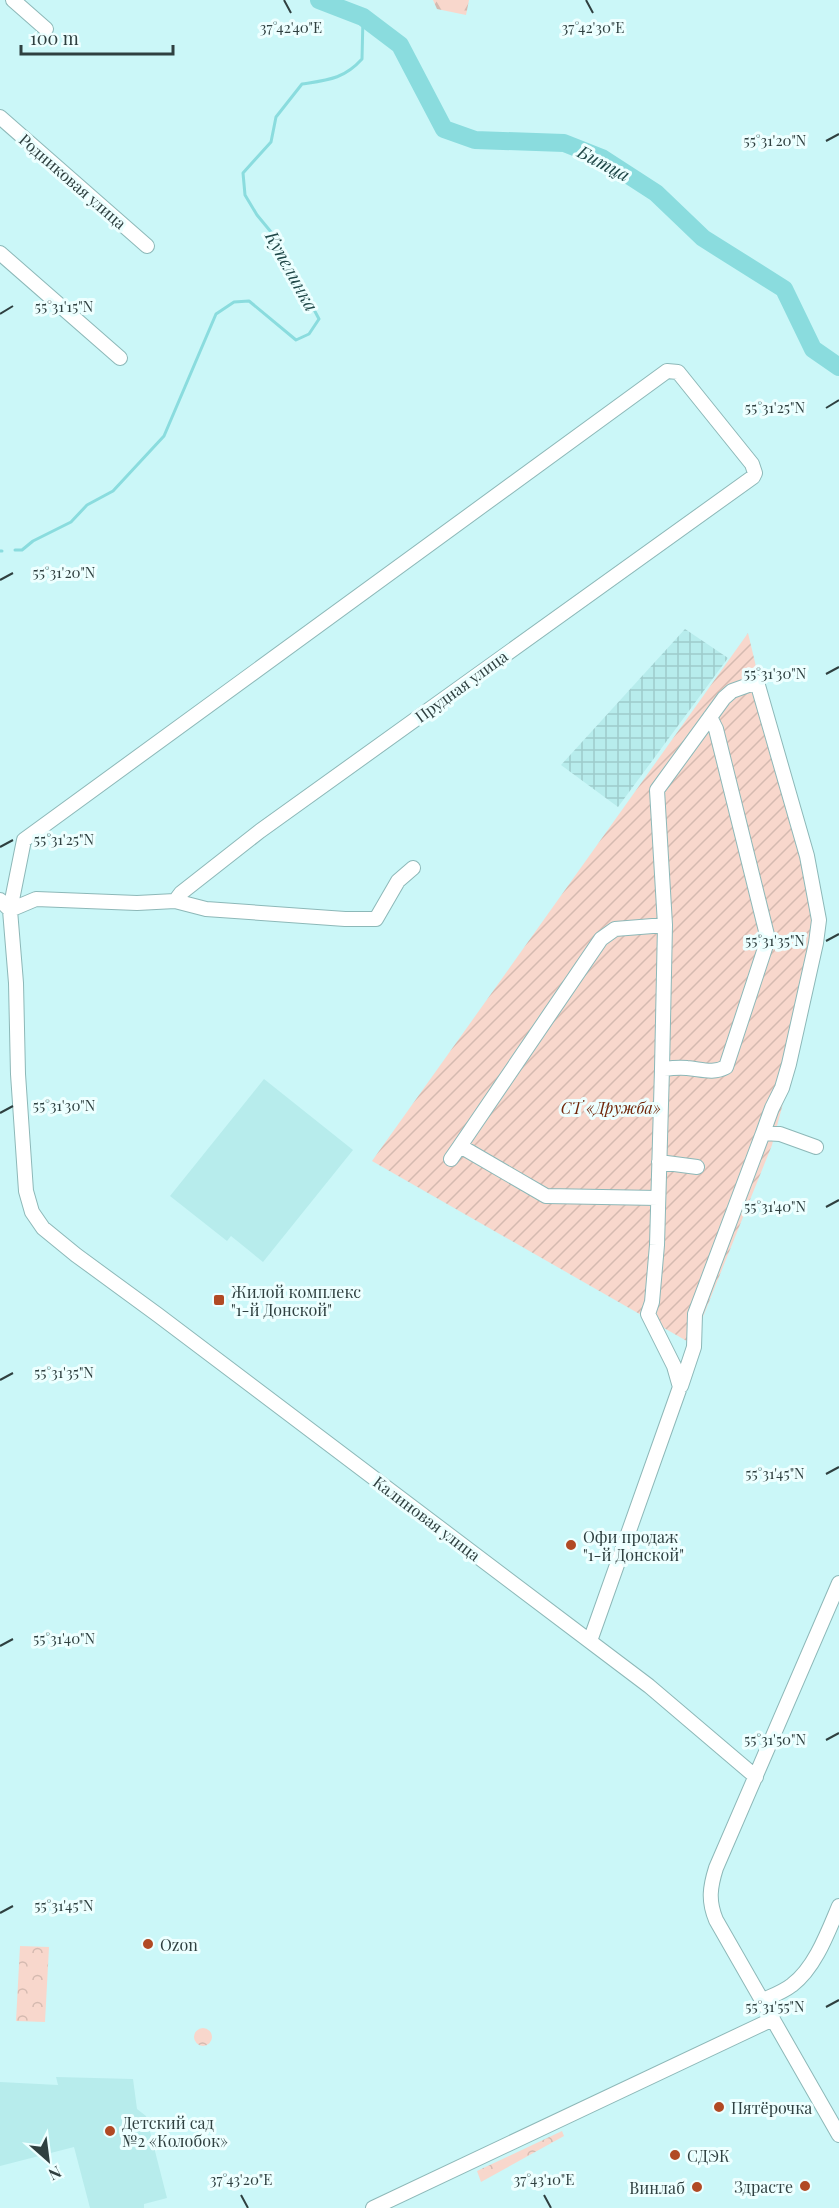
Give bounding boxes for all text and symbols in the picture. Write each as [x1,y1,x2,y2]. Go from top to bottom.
text: 37°42'40"E [260,17,322,37]
text: 37°42'30"E [562,17,624,37]
scale bar [21,18,172,56]
text: 100 m [30,26,79,50]
street label: Родниковая улица [15,129,131,233]
text: 55°31'20"N [744,130,807,150]
water label: Битца [573,139,634,187]
water label: Купелинка [260,226,324,315]
text: 55°31'15"N [35,296,94,316]
text: 55°31'25"N [745,397,806,417]
text: 55°31'20"N [33,562,96,582]
street label: Прудная улица [410,645,512,727]
text: 55°31'30"N [744,663,807,683]
text: 55°31'25"N [34,829,95,849]
text: 55°31'35"N [745,930,805,950]
text: 55°31'30"N [33,1095,96,1115]
park label: СТ «Дружба» [561,1097,661,1118]
text: 55°31'40"N [744,1196,806,1216]
place label: Жилой комплекс "1-й Донской" [231,1281,361,1320]
marker: Жилой комплекс "1-й Донской" [212,1293,226,1307]
text: 55°31'35"N [34,1362,94,1382]
text: 55°31'45"N [745,1463,805,1483]
street label: Калиновая улица [369,1471,485,1565]
place label: Офи продаж "1-й Донской" [583,1526,684,1565]
marker: Офи продаж "1-й Донской" [564,1538,578,1552]
text: 55°31'40"N [33,1628,95,1648]
text: 55°31'50"N [744,1729,806,1749]
text: 55°31'45"N [34,1895,94,1915]
place label: Ozon [160,1934,198,1955]
marker: Ozon [141,1937,155,1951]
text: 55°31'55"N [745,1996,805,2016]
place label: Пятёрочка [731,2097,812,2118]
marker: Пятёрочка [712,2100,726,2114]
place label: Детский сад №2 «Колобок» [122,2112,228,2151]
marker: Детский сад №2 «Колобок» [103,2124,117,2138]
north arrow [18,2130,78,2190]
place label: СДЭК [687,2145,730,2166]
marker: СДЭК [668,2148,682,2162]
text: N [45,2162,65,2186]
text: 37°43'20"E [210,2169,272,2189]
text: 37°43'10"E [514,2169,574,2189]
place label: Здрасте [734,2176,793,2197]
place label: Винлаб [629,2177,685,2198]
marker: Здрасте [798,2179,812,2193]
marker: Винлаб [690,2180,704,2194]

